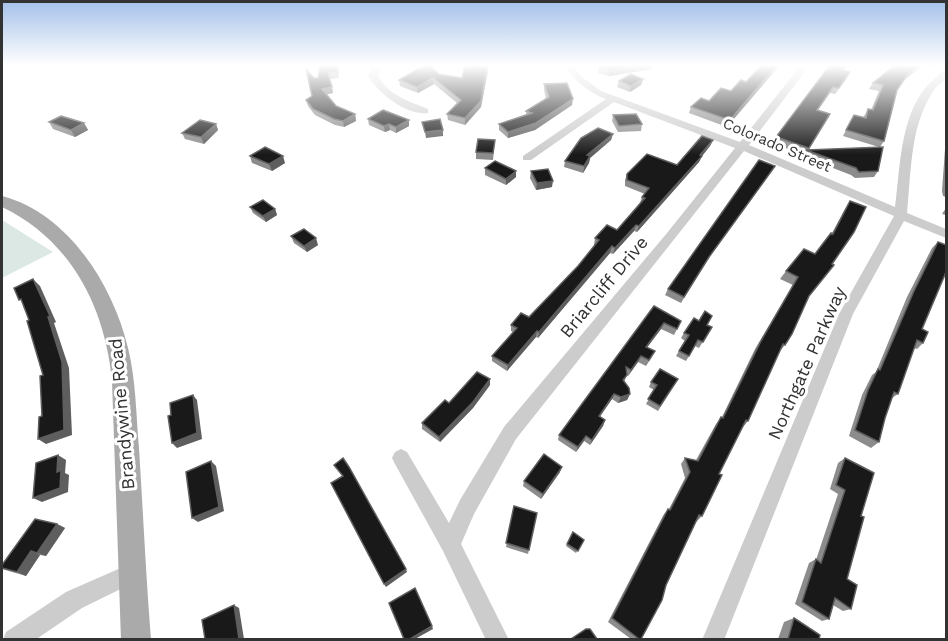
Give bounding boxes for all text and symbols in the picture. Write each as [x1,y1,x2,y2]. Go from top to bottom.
street label: Colorado Street [720,114,835,176]
street label: Briarcliff Drive [555,232,652,342]
street label: Northgate Parkway [763,282,850,443]
street label: Brandywine Road [104,337,139,491]

